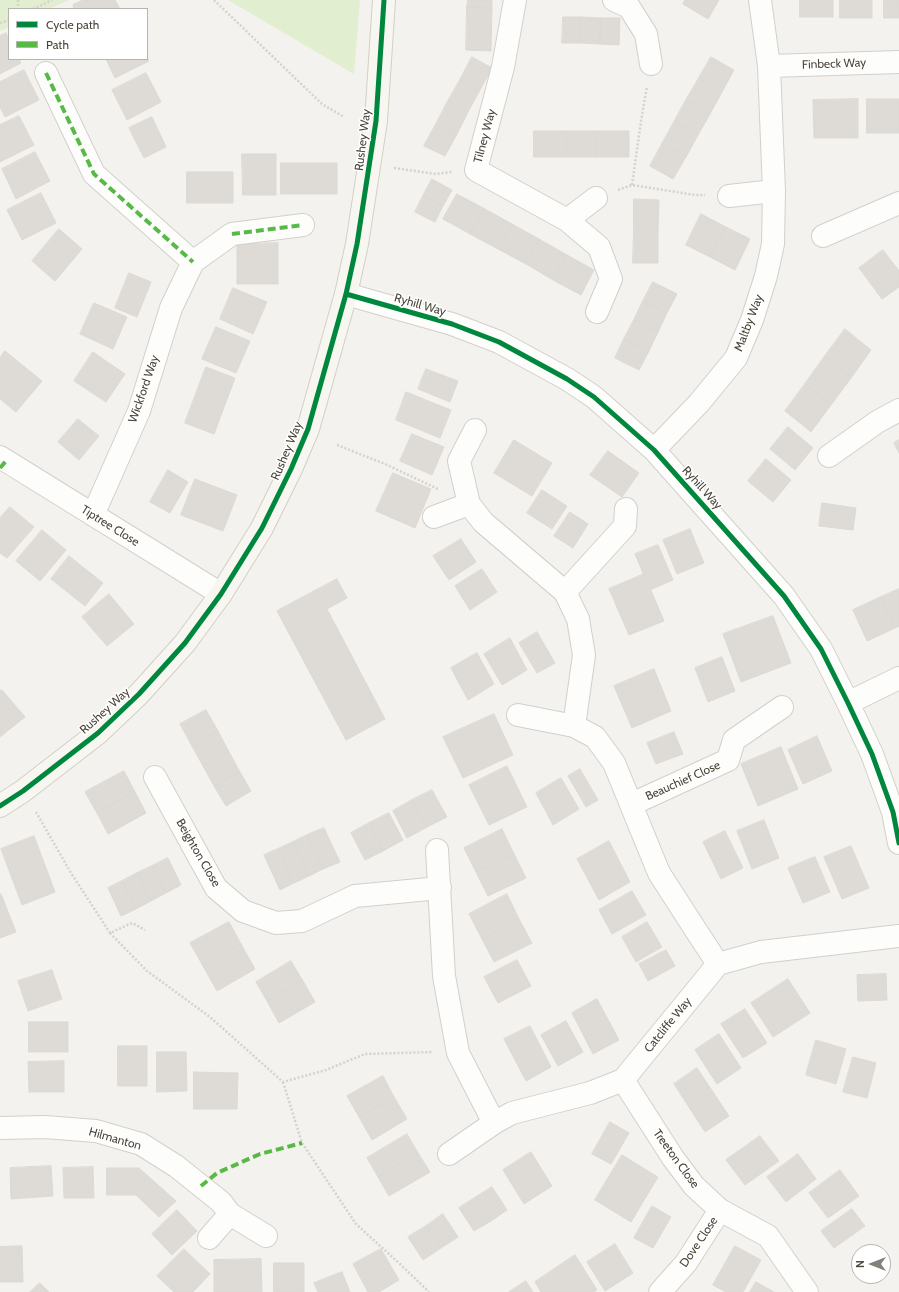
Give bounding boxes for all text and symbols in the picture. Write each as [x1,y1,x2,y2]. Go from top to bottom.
legend [8,8,148,60]
text: Cycle path [46,17,99,32]
text: Path [46,37,69,52]
street label: Finbeck Way [802,56,866,72]
street label: Tilney Way [471,107,499,165]
street label: Rushey Way [352,108,374,172]
street label: Ryhill Way [393,291,447,319]
street label: Maltby Way [732,292,766,354]
street label: Wickford Way [126,353,162,425]
street label: Rushey Way [268,420,306,482]
street label: Ryhill Way [679,463,725,513]
street label: Tiptree Close [78,502,142,550]
street label: Rushey Way [77,685,133,737]
street label: Beauchief Close [643,758,723,804]
street label: Beighton Close [173,816,223,890]
street label: Catcliffe Way [641,994,695,1056]
street label: Hilmanton [87,1125,143,1153]
street label: Treeton Close [650,1127,702,1191]
street label: Dove Close [677,1214,721,1270]
north arrow [851,1244,891,1284]
text: N [853,1260,867,1268]

